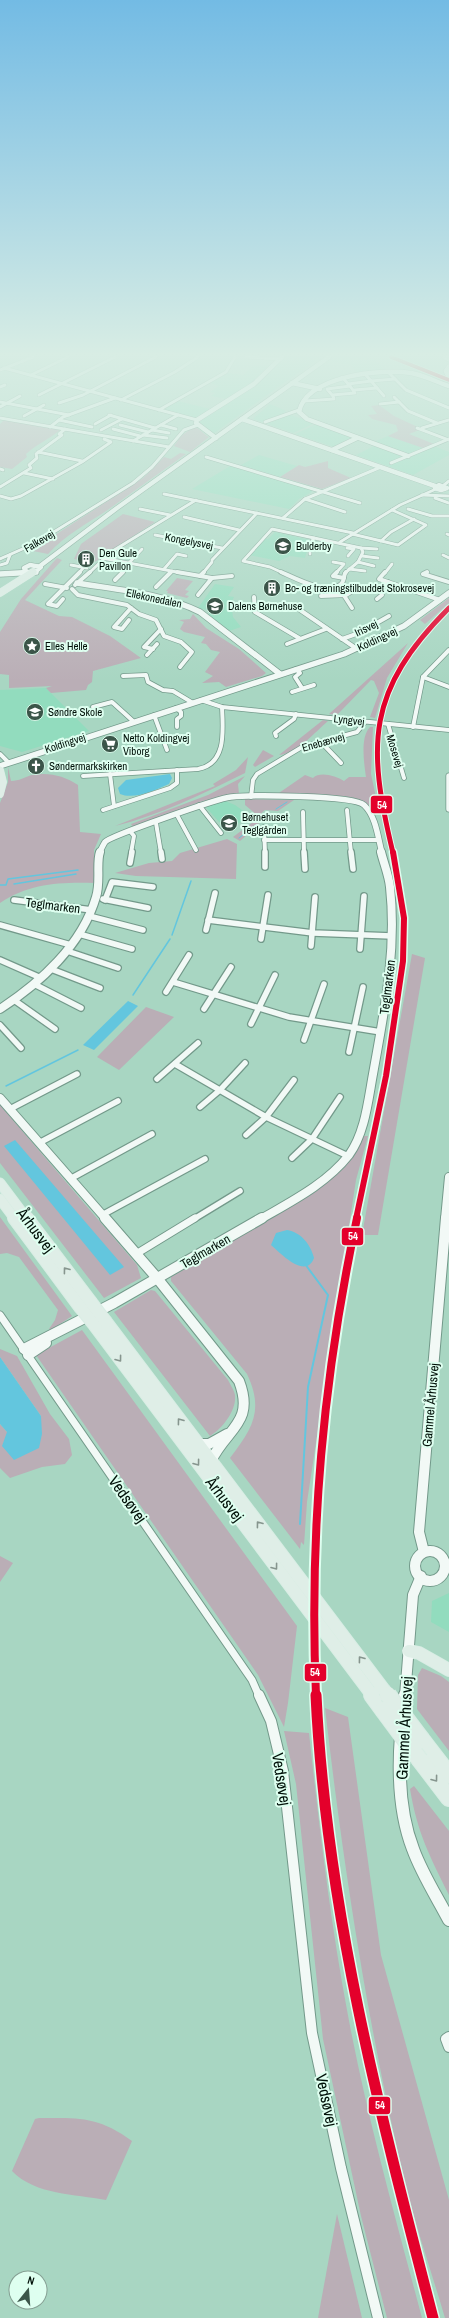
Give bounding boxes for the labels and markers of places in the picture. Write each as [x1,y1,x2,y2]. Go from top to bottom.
school or university icon: Bulderby [273,536,293,556]
place label: Bulderby [296,539,332,553]
place label: Den Gule Pavillon [99,546,137,573]
building icon: Den Gule Pavillon [76,549,96,569]
building icon: Bo- og træningstilbuddet Stokrosevej [262,578,282,598]
place label: Bo- og træningstilbuddet Stokrosevej [285,581,434,595]
school or university icon: Dalens Børnehuse [205,596,225,616]
place label: Dalens Børnehuse [228,599,302,613]
place icon: Elles Helle [22,636,42,656]
place label: Elles Helle [45,639,88,653]
school or university icon: Søndre Skole [25,702,45,722]
place label: Søndre Skole [48,705,102,719]
place label: Netto Koldingvej Viborg [123,731,189,758]
supermarket icon: Netto Koldingvej Viborg [100,734,120,754]
church icon: Søndermarkskirken [26,756,46,776]
place label: Søndermarkskirken [49,759,127,773]
place label: Børnehuset Teglgården [242,810,289,837]
school or university icon: Børnehuset Teglgården [219,813,239,833]

